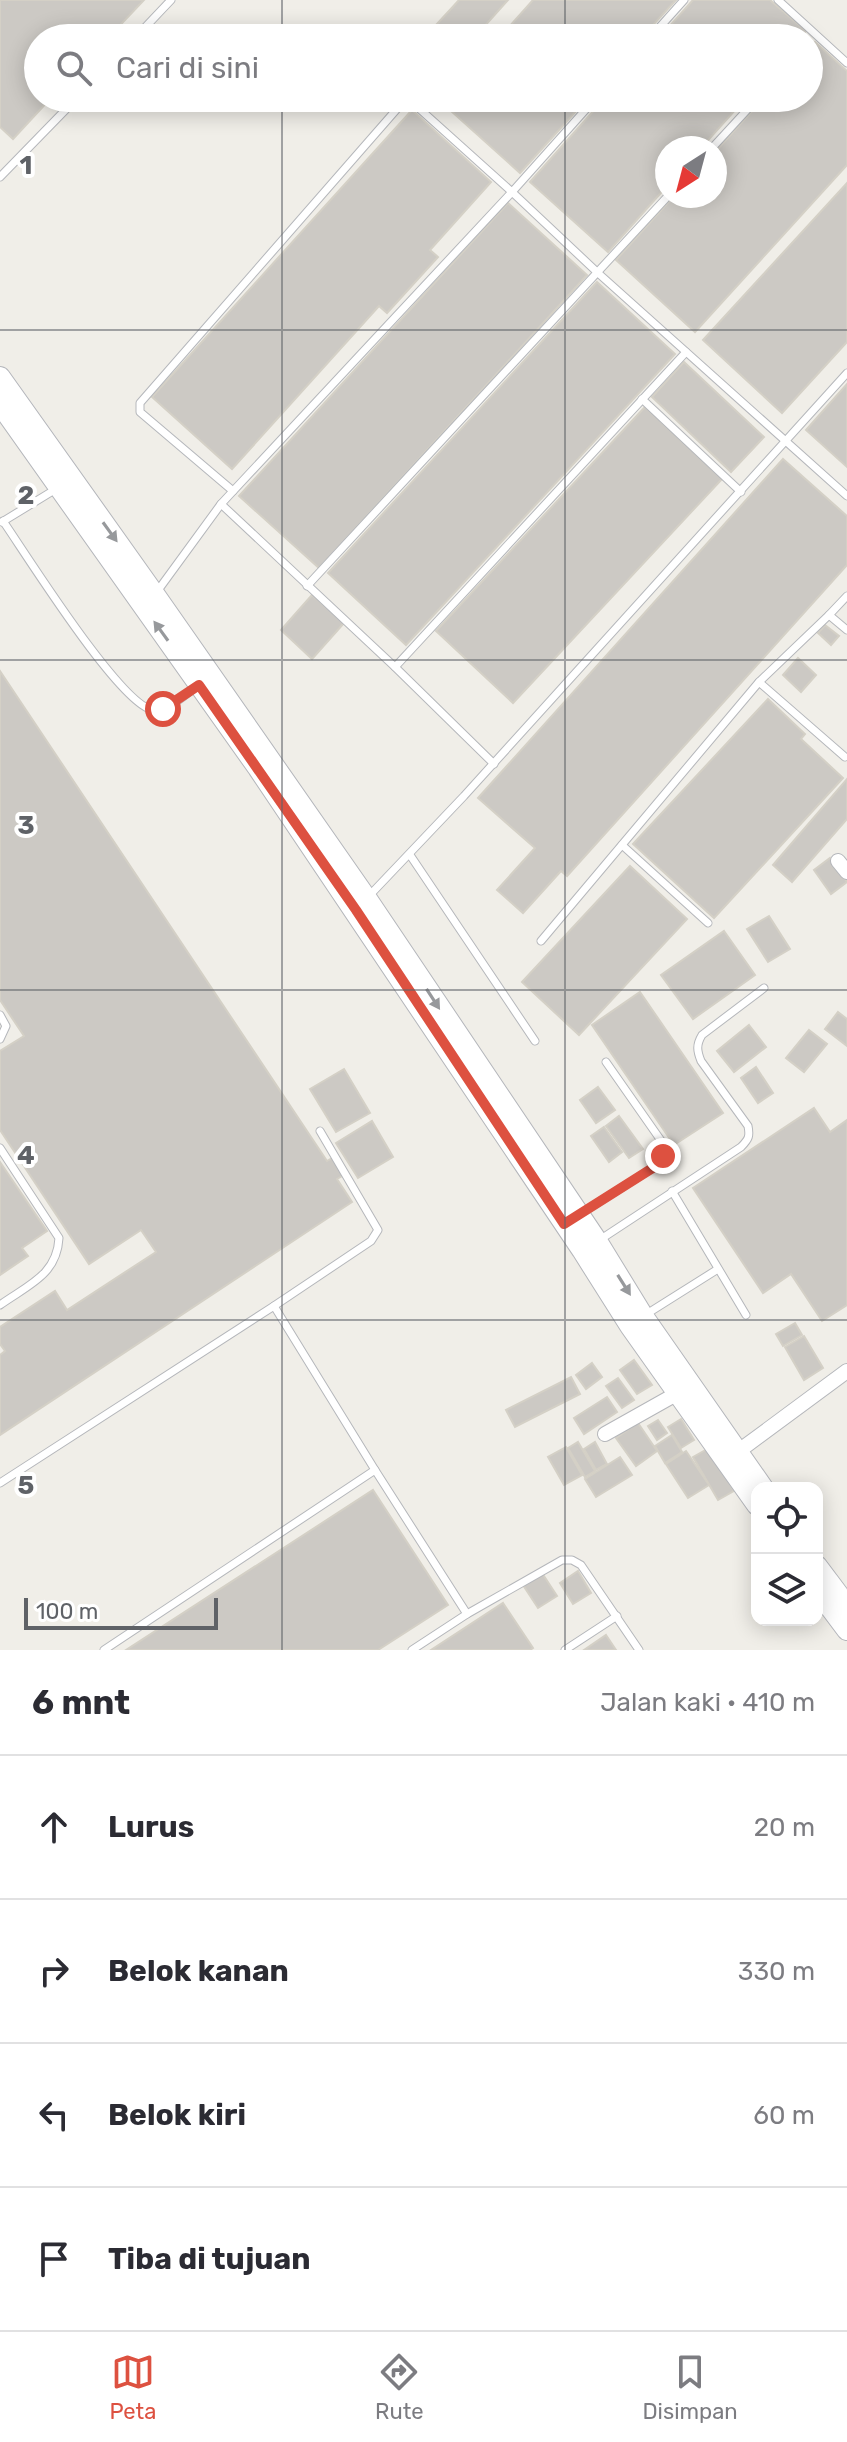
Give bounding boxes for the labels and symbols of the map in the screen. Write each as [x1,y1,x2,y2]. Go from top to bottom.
north arrow [655,136,727,208]
text: 1 [20,150,32,181]
text: 2 [18,480,34,511]
one-way arrow [102,521,118,543]
one-way arrow [153,621,169,642]
route start [145,691,181,727]
text: 3 [17,810,35,841]
one-way arrow [425,988,440,1010]
route end [645,1138,681,1174]
text: 4 [17,1140,35,1171]
one-way arrow [617,1274,631,1296]
text: 5 [18,1470,34,1501]
scale bar [24,1594,218,1630]

